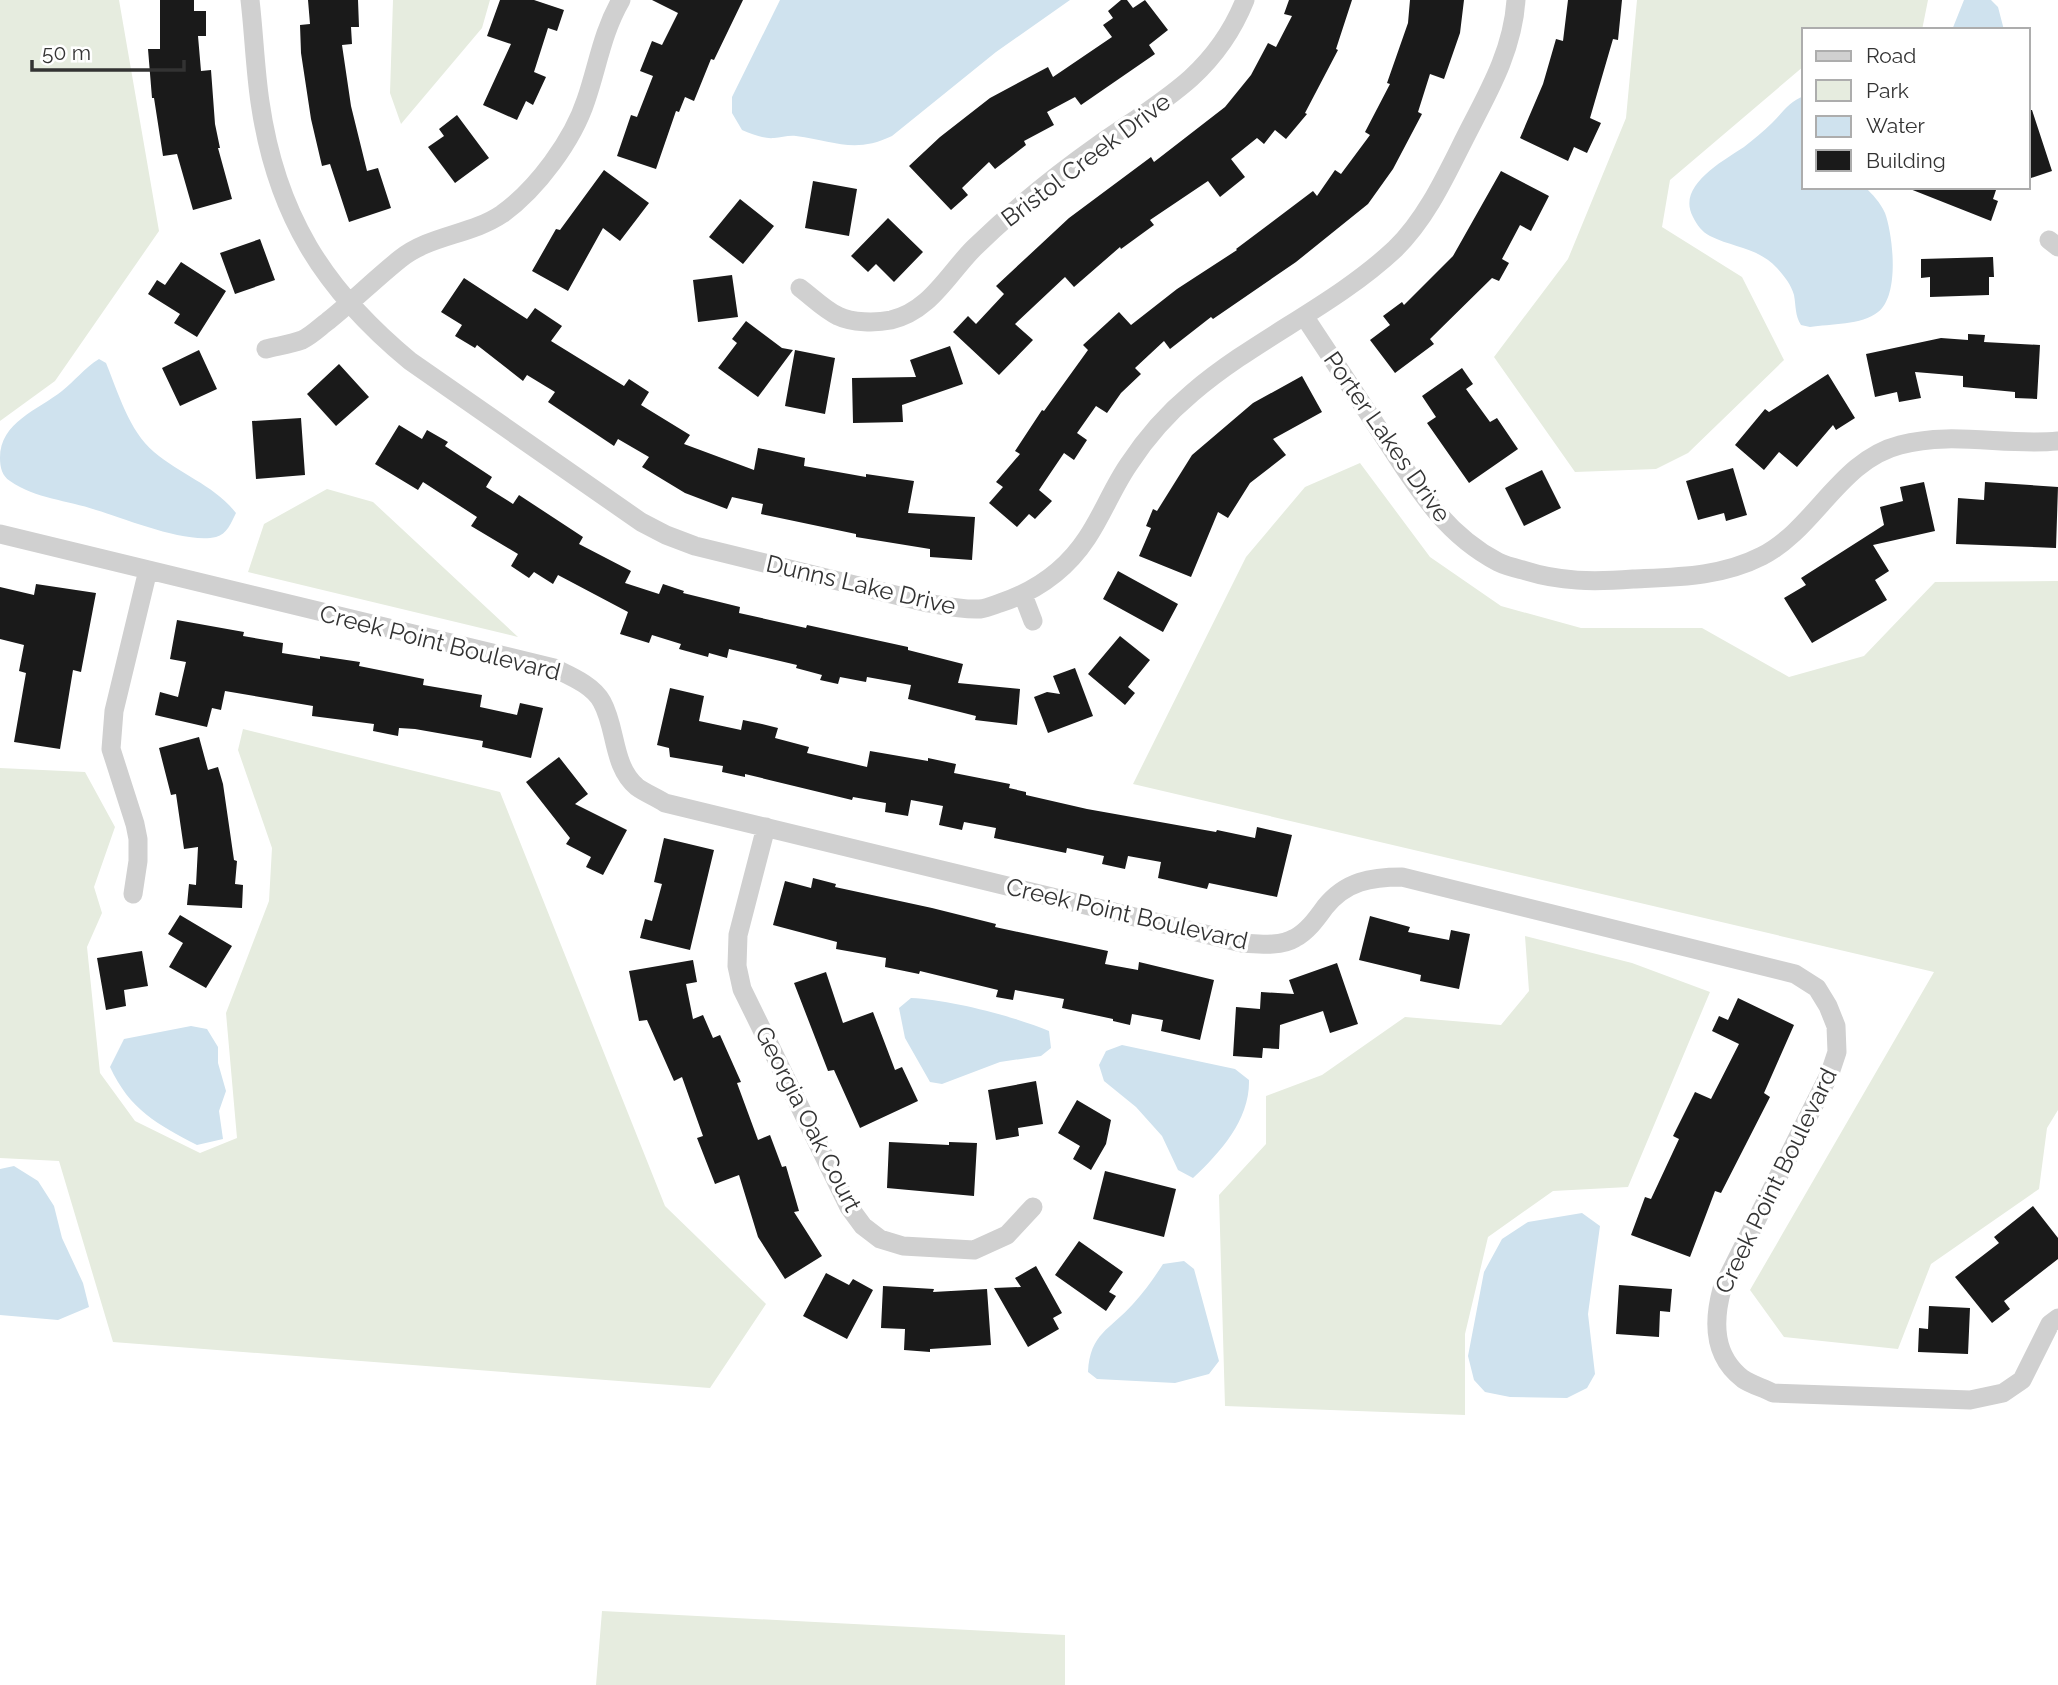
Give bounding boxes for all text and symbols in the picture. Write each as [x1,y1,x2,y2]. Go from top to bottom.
scale bar [32,28,184,72]
legend [1802,28,2030,189]
text: 50 m [42,40,91,65]
text: Road [1866,43,1916,68]
text: Park [1866,78,1909,103]
street label: Bristol Creek Drive [995,87,1176,233]
text: Water [1866,113,1925,138]
text: Building [1866,148,1946,173]
street label: Porter Lakes Drive [1318,346,1457,528]
street label: Dunns Lake Drive [763,549,959,620]
street label: Creek Point Boulevard [317,599,564,686]
street label: Creek Point Boulevard [1003,872,1251,955]
street label: Georgia Oak Court [749,1021,868,1216]
street label: Creek Point Boulevard [1708,1063,1843,1298]

